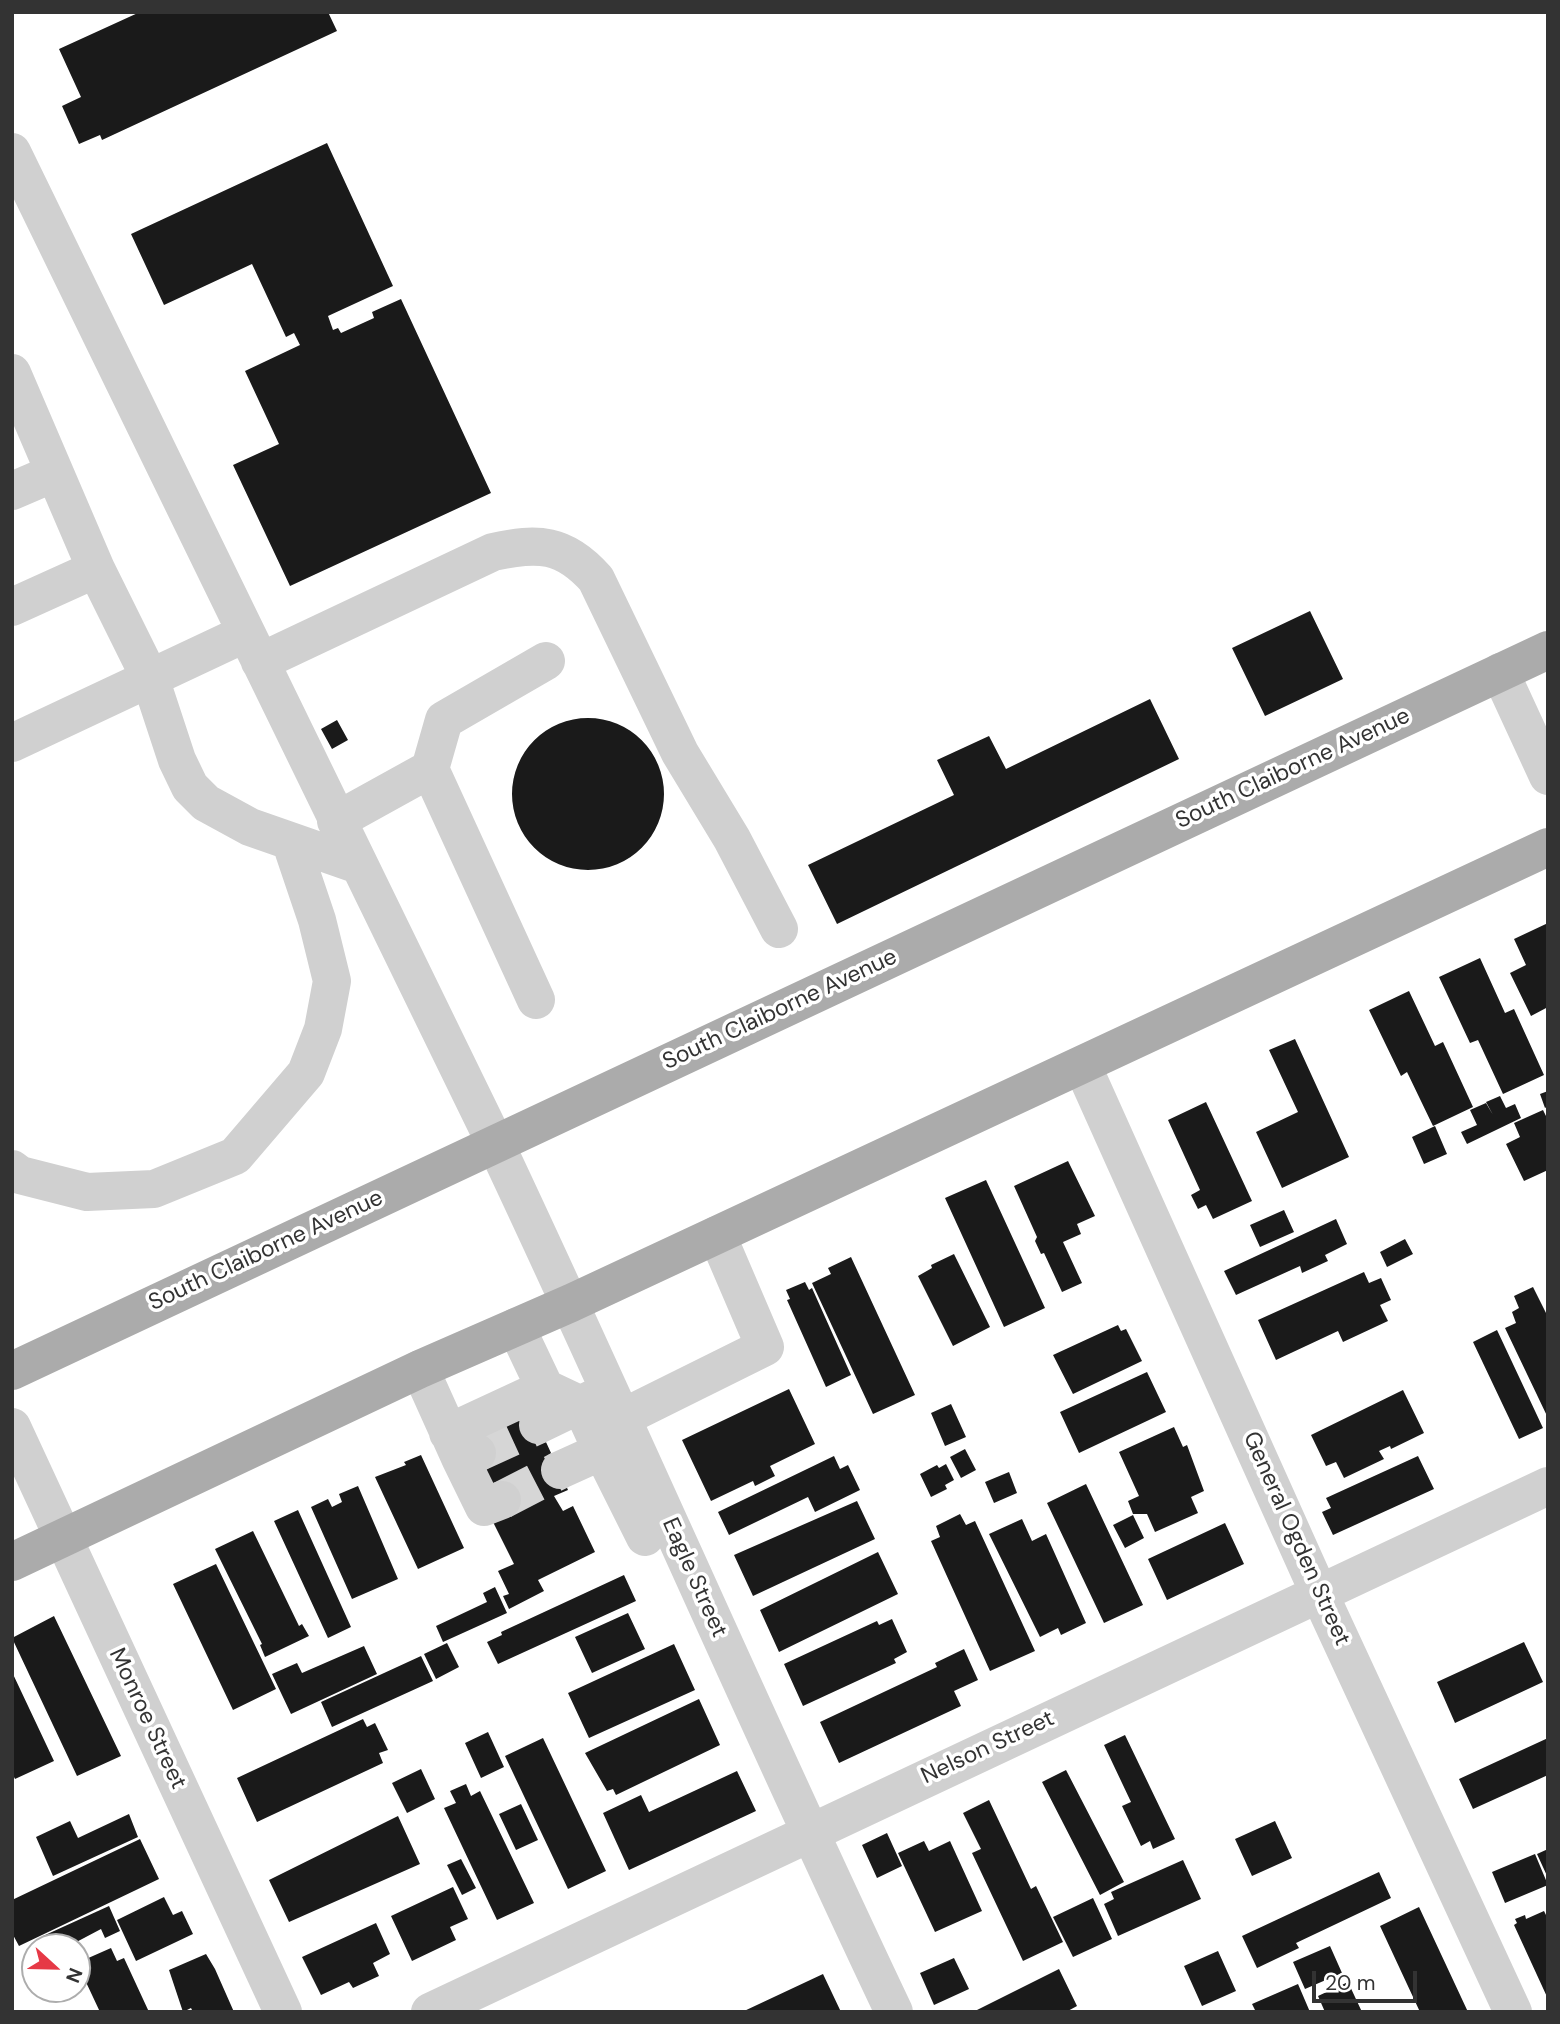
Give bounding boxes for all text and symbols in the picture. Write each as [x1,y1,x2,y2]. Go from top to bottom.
street label: South Claiborne Avenue [1171,703,1415,835]
street label: South Claiborne Avenue [658,944,902,1076]
street label: South Claiborne Avenue [144,1185,388,1317]
street label: General Ogden Street [1236,1428,1356,1650]
street label: Eagle Street [655,1514,733,1642]
street label: Monroe Street [102,1644,192,1794]
street label: Nelson Street [917,1705,1059,1791]
north arrow [21,1933,91,2003]
scale bar [1315,1958,1420,2002]
text: N [60,1964,88,1986]
text: 20 m [1325,1969,1376,1997]

